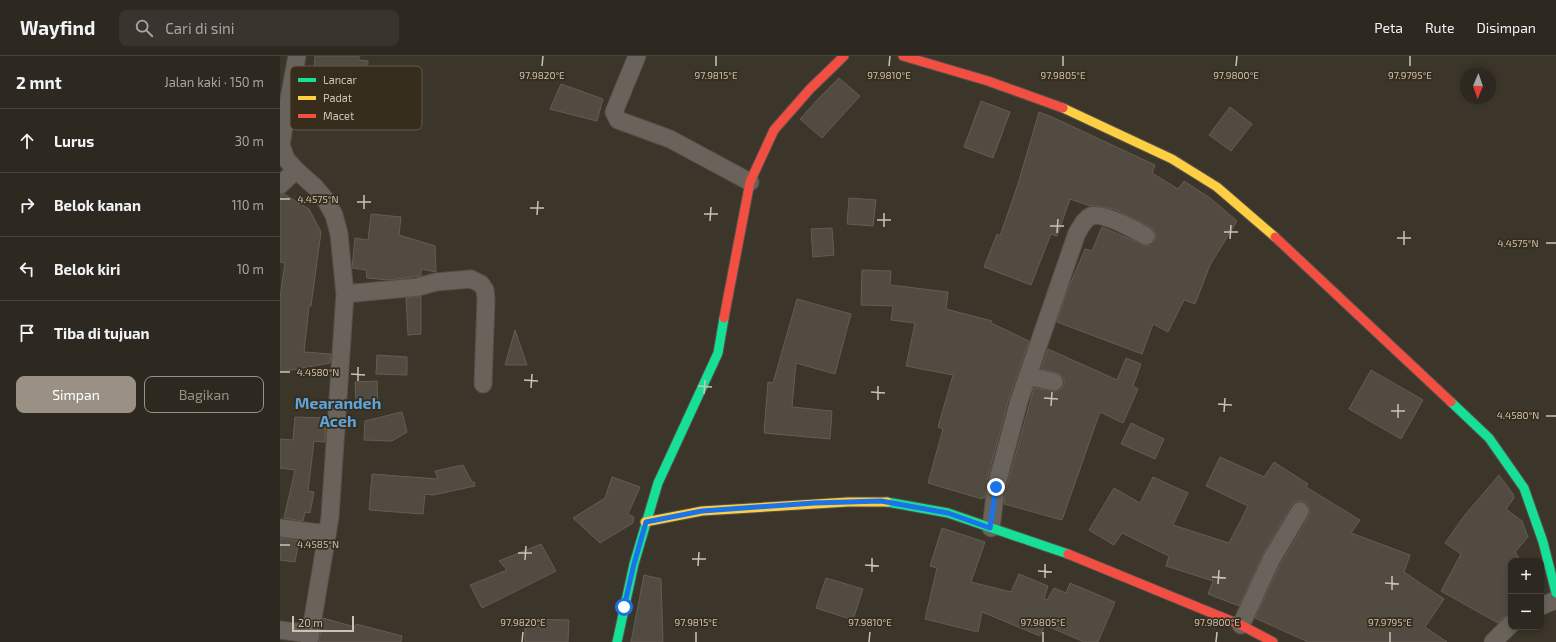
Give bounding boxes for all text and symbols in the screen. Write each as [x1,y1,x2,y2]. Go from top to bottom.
search box [119,10,399,46]
text: Wayfind [20,16,95,39]
icon: search [133,17,155,39]
text: Cari di sini [165,19,235,37]
text: Peta [1374,19,1403,36]
text: Rute [1425,19,1454,36]
text: Disimpan [1476,19,1536,36]
legend [290,66,422,130]
north arrow [1460,68,1496,104]
text: 97.9820°E [519,69,565,81]
text: 97.9815°E [694,69,738,81]
text: 97.9810°E [867,69,911,81]
text: 97.9805°E [1040,69,1086,81]
text: 97.9800°E [1213,69,1259,81]
text: 97.9795°E [1388,69,1432,81]
text: 2 mnt [16,72,62,92]
text: Lancar [323,73,358,86]
text: Jalan kaki · 150 m [164,74,264,90]
text: Padat [323,91,352,104]
text: Macet [323,109,354,122]
icon: ahead [16,130,38,152]
text: Lurus [54,132,94,150]
text: 30 m [235,133,264,149]
text: 4.4575°N [297,193,339,205]
icon: right [16,194,38,216]
text: Belok kanan [54,196,141,214]
text: 110 m [232,197,264,213]
text: 4.4575°N [1497,237,1539,249]
icon: left [16,258,38,280]
text: Belok kiri [54,260,120,278]
text: 10 m [237,261,264,277]
icon: arrive [16,322,38,344]
text: Tiba di tujuan [54,324,150,342]
text: 4.4580°N [297,366,339,378]
button: Simpan [16,376,136,413]
button: Bagikan [144,376,264,413]
district label: Mearandeh Aceh [295,393,381,430]
text: 4.4580°N [1497,409,1539,421]
route end [987,478,1005,496]
text: 4.4585°N [297,538,339,550]
map controls [1508,558,1544,630]
button: + [1508,558,1544,594]
button: − [1508,594,1544,630]
route start [615,598,633,616]
scale bar [292,614,354,633]
text: 20 m [298,616,323,629]
text: 97.9820°E [500,616,546,628]
text: 97.9815°E [674,616,718,628]
text: 97.9810°E [848,616,892,628]
text: 97.9805°E [1020,616,1066,628]
text: 97.9800°E [1194,616,1240,628]
text: 97.9795°E [1368,616,1412,628]

